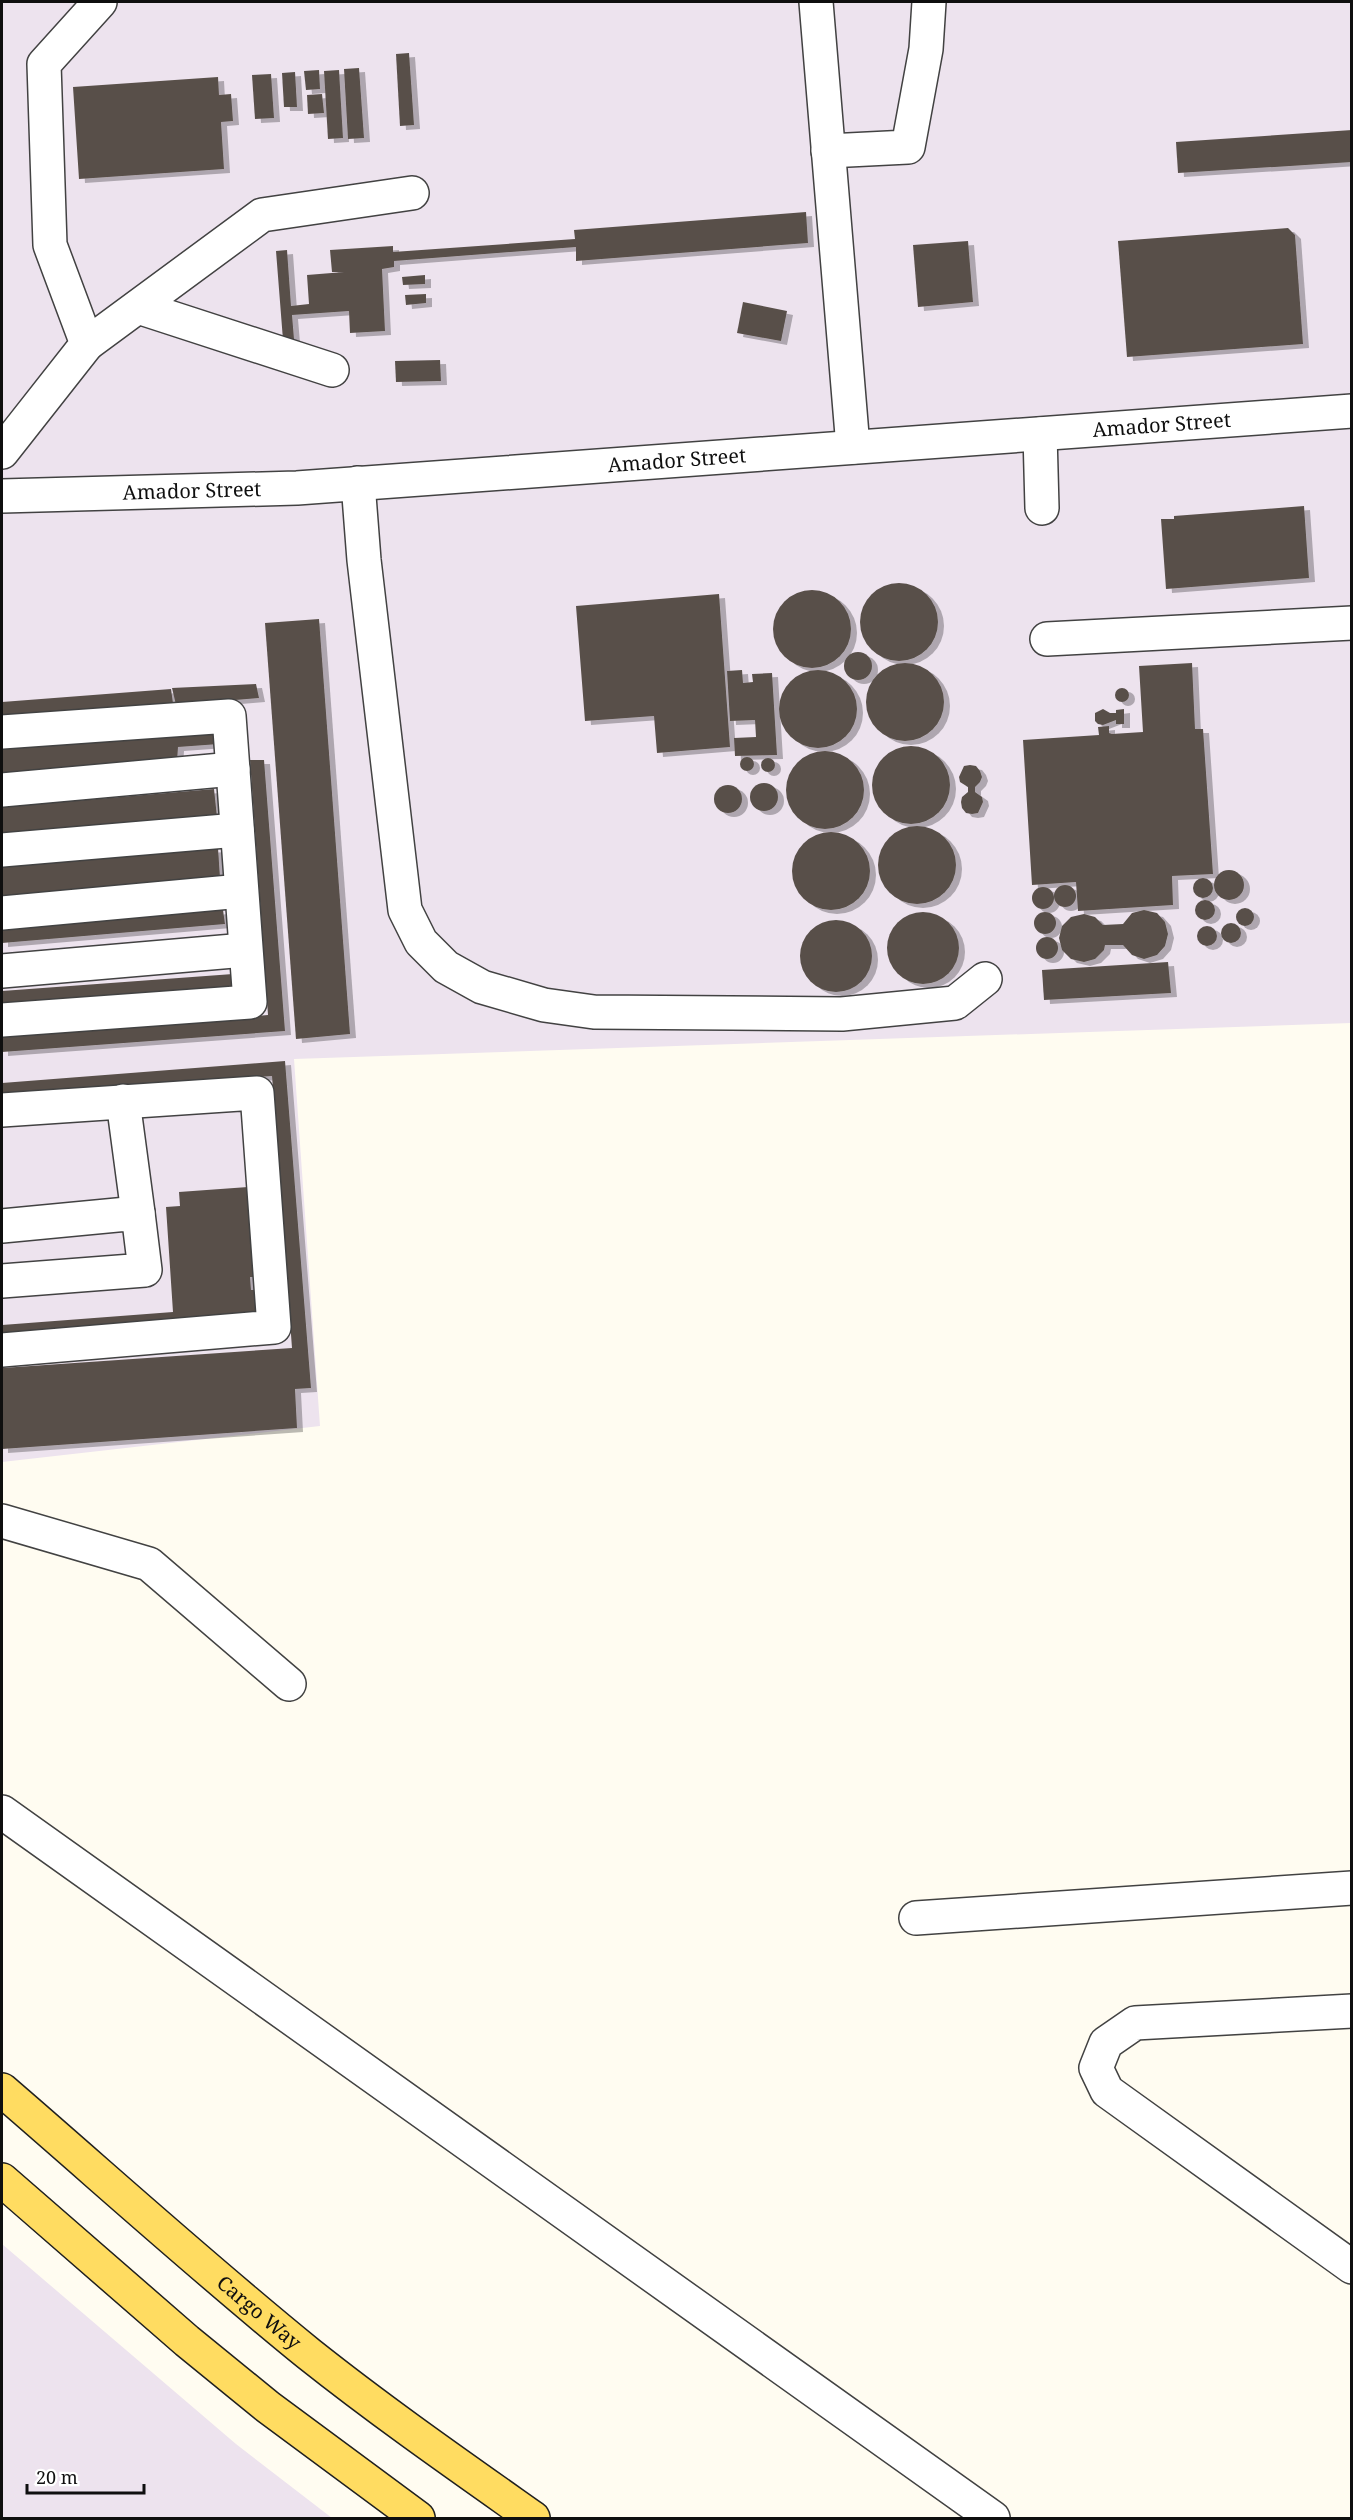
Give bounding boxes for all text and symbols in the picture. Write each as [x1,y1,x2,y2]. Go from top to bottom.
street label: Amador Street [1091,406,1232,443]
street label: Amador Street [607,441,747,478]
street label: Amador Street [122,475,262,506]
street label: Cargo Way [211,2269,308,2356]
scale bar [27,2457,144,2495]
text: 20 m [36,2465,78,2489]

